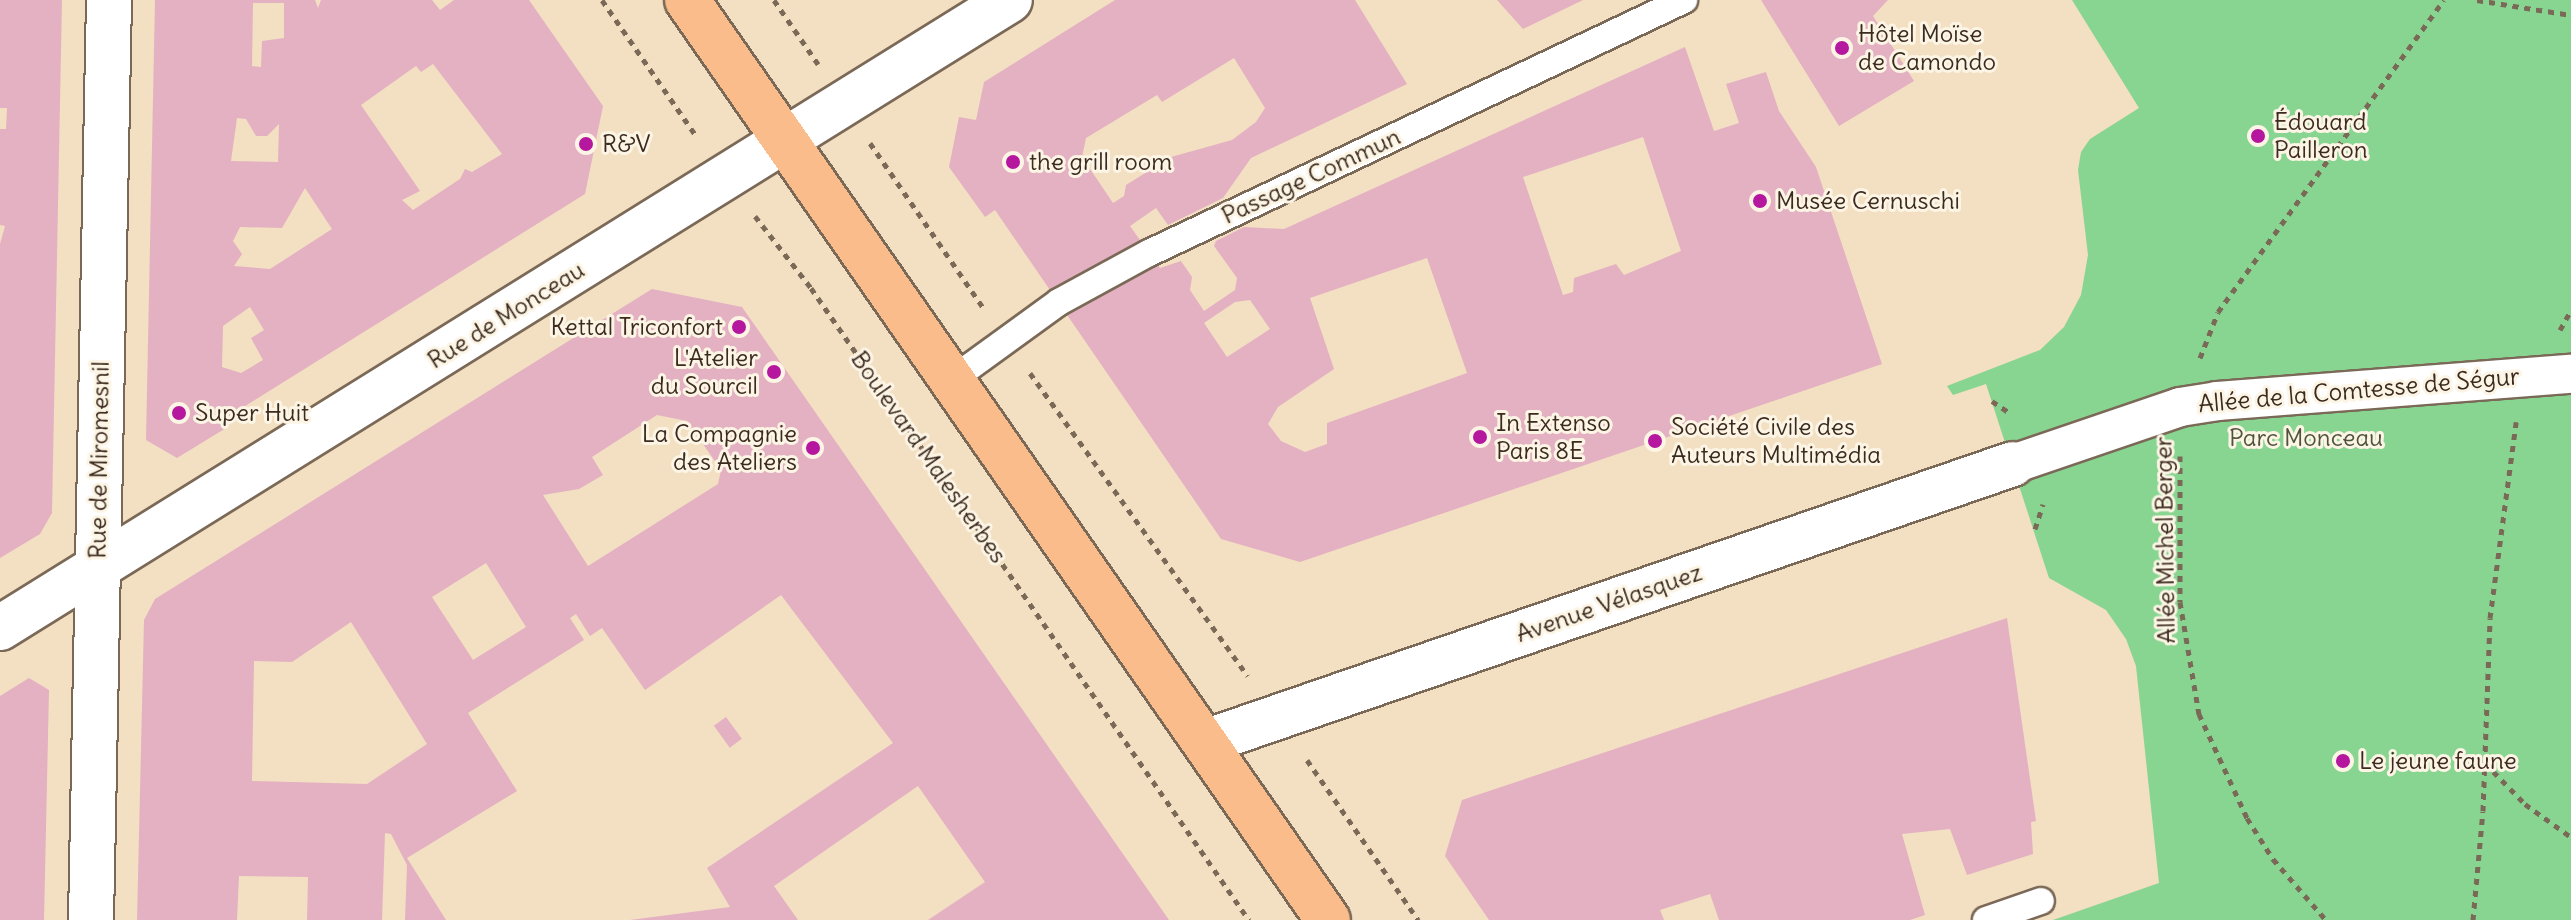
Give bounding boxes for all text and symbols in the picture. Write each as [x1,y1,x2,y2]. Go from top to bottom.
place label: Hôtel Moïse de Camondo [1858,20,1996,76]
marker: Hôtel Moïse de Camondo [1833,39,1851,57]
place label: Édouard Pailleron [2274,108,2368,164]
street label: Passage Commun [1217,122,1405,230]
marker: Édouard Pailleron [2249,127,2267,145]
place label: R&V [602,130,651,158]
marker: R&V [577,135,595,153]
place label: the grill room [1029,148,1172,176]
marker: the grill room [1004,153,1022,171]
place label: Musée Cernuschi [1776,187,1960,215]
marker: Musée Cernuschi [1751,192,1769,210]
street label: Rue de Monceau [422,255,590,375]
place label: Kettal Triconfort [551,313,723,341]
marker: Kettal Triconfort [730,318,748,336]
place label: L'Atelier du Sourcil [651,344,758,400]
street label: Boulevard Malesherbes [845,346,1013,568]
street label: Rue de Miromesnil [83,361,115,559]
street label: Allée de la Comtesse de Ségur [2197,362,2521,418]
marker: L'Atelier du Sourcil [765,363,783,381]
place label: Super Huit [195,399,309,427]
marker: Super Huit [170,404,188,422]
place label: In Extenso Paris 8E [1496,409,1611,465]
place label: Société Civile des Auteurs Multimédia [1671,413,1881,469]
place label: La Compagnie des Ateliers [642,420,797,476]
park label: Parc Monceau [2229,424,2383,452]
marker: In Extenso Paris 8E [1471,428,1489,446]
marker: Société Civile des Auteurs Multimédia [1646,432,1664,450]
street label: Allée Michel Berger [2149,436,2181,644]
marker: La Compagnie des Ateliers [804,439,822,457]
street label: Avenue Vélasquez [1512,558,1706,648]
place label: Le jeune faune [2359,747,2517,775]
marker: Le jeune faune [2334,752,2352,770]

